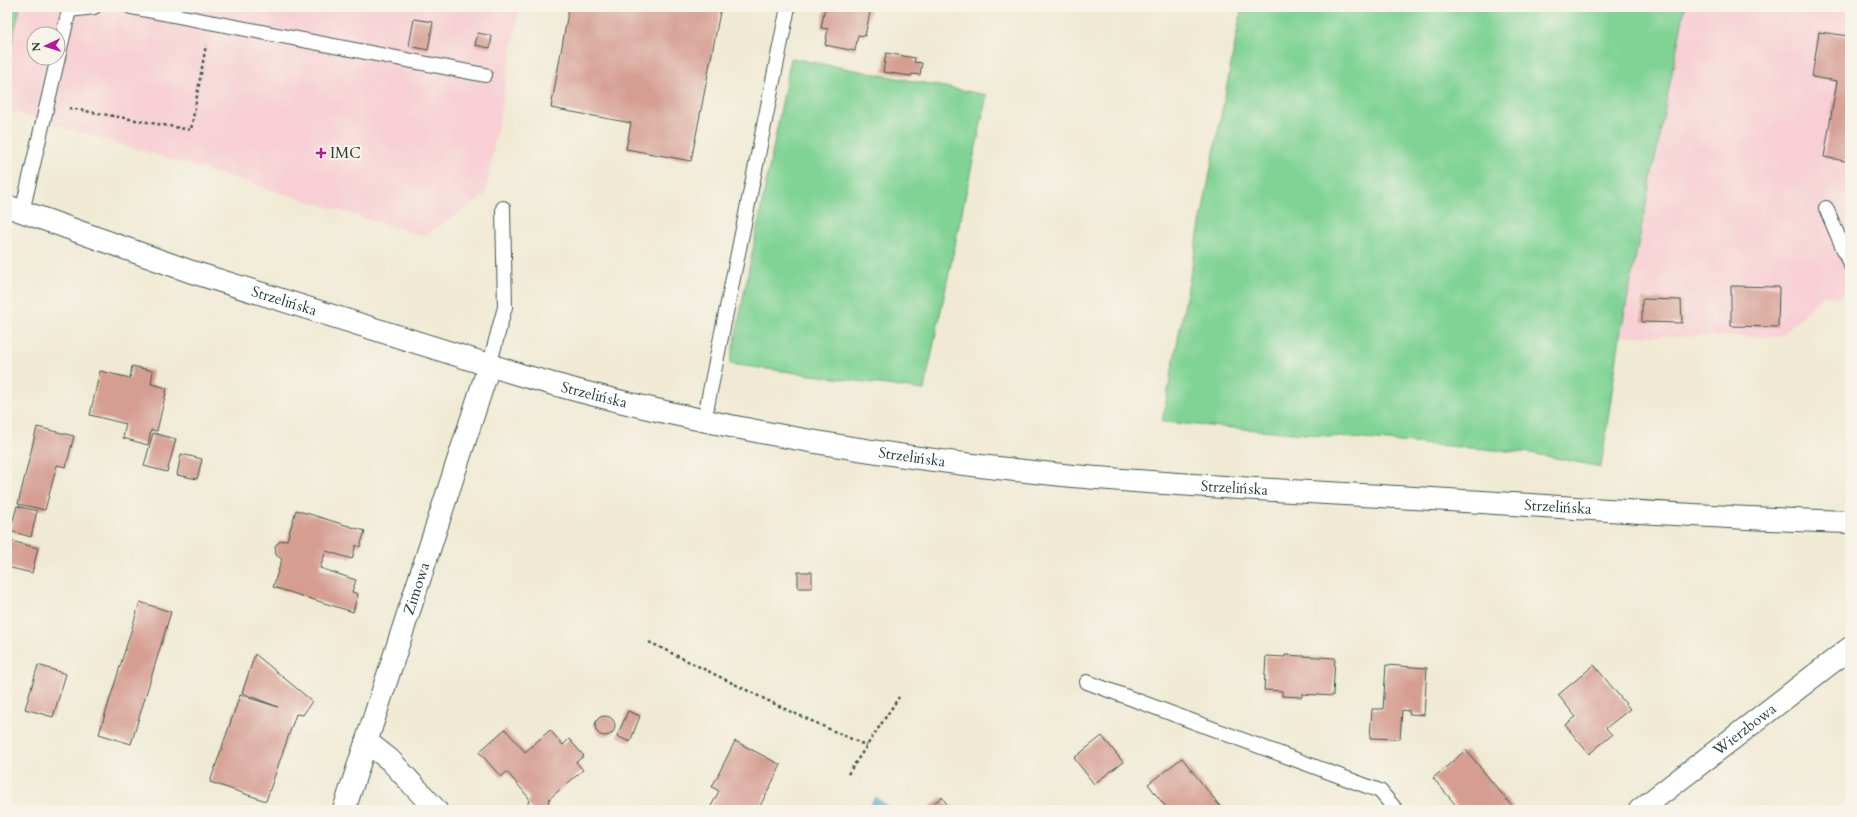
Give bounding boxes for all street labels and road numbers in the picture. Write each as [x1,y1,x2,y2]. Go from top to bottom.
street label: Strzelińska [249,281,320,321]
street label: Strzelińska [559,377,630,413]
street label: Strzelińska [877,442,947,472]
street label: Strzelińska [1200,476,1269,500]
street label: Strzelińska [1524,495,1593,519]
street label: Zimowa [398,559,434,617]
street label: Wierzbowa [1708,698,1781,761]

